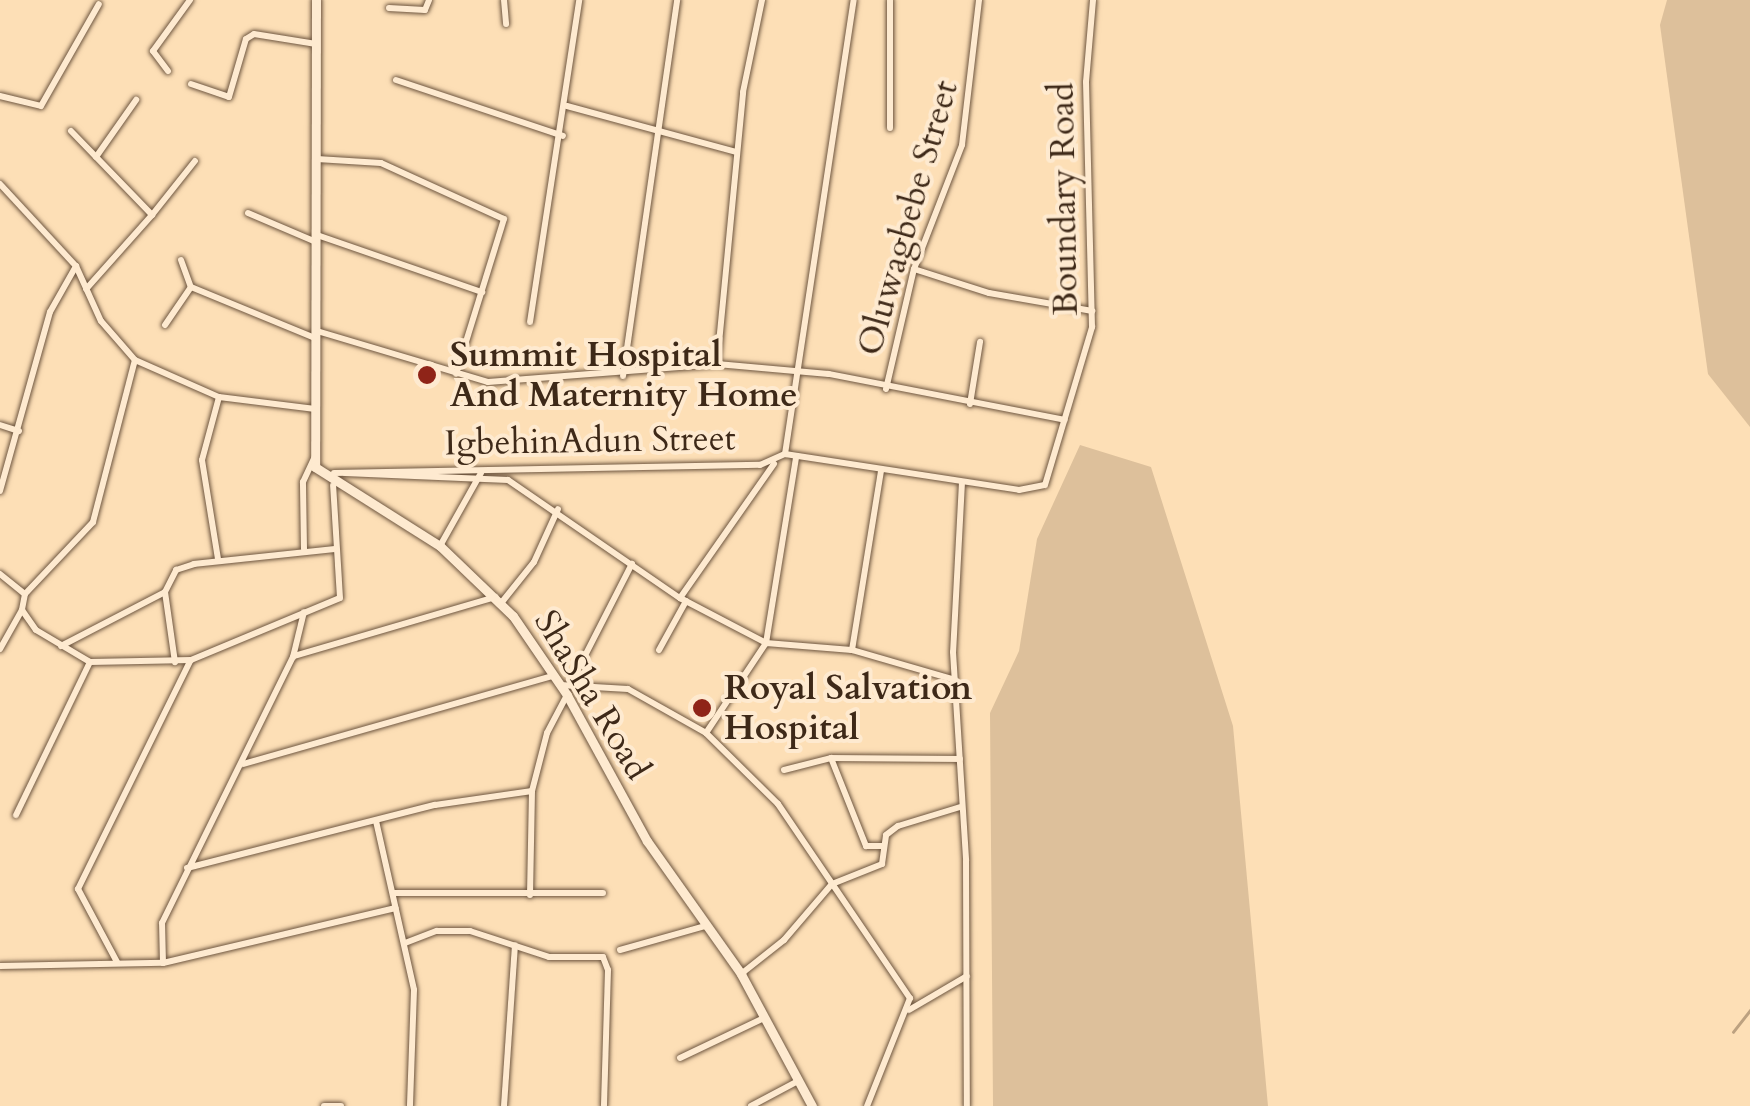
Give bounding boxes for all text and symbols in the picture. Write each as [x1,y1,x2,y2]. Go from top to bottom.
street label: Oluwagbebe Street [849,76,967,360]
street label: Boundary Road [1041,82,1087,316]
place label: Summit Hospital And Maternity Home [450,334,798,416]
marker: Summit Hospital And Maternity Home [414,362,440,388]
street label: IgbehinAdun Street [444,417,736,465]
street label: ShaSha Road [525,603,659,787]
place label: Royal Salvation Hospital [724,667,972,749]
marker: Royal Salvation Hospital [689,695,715,721]

